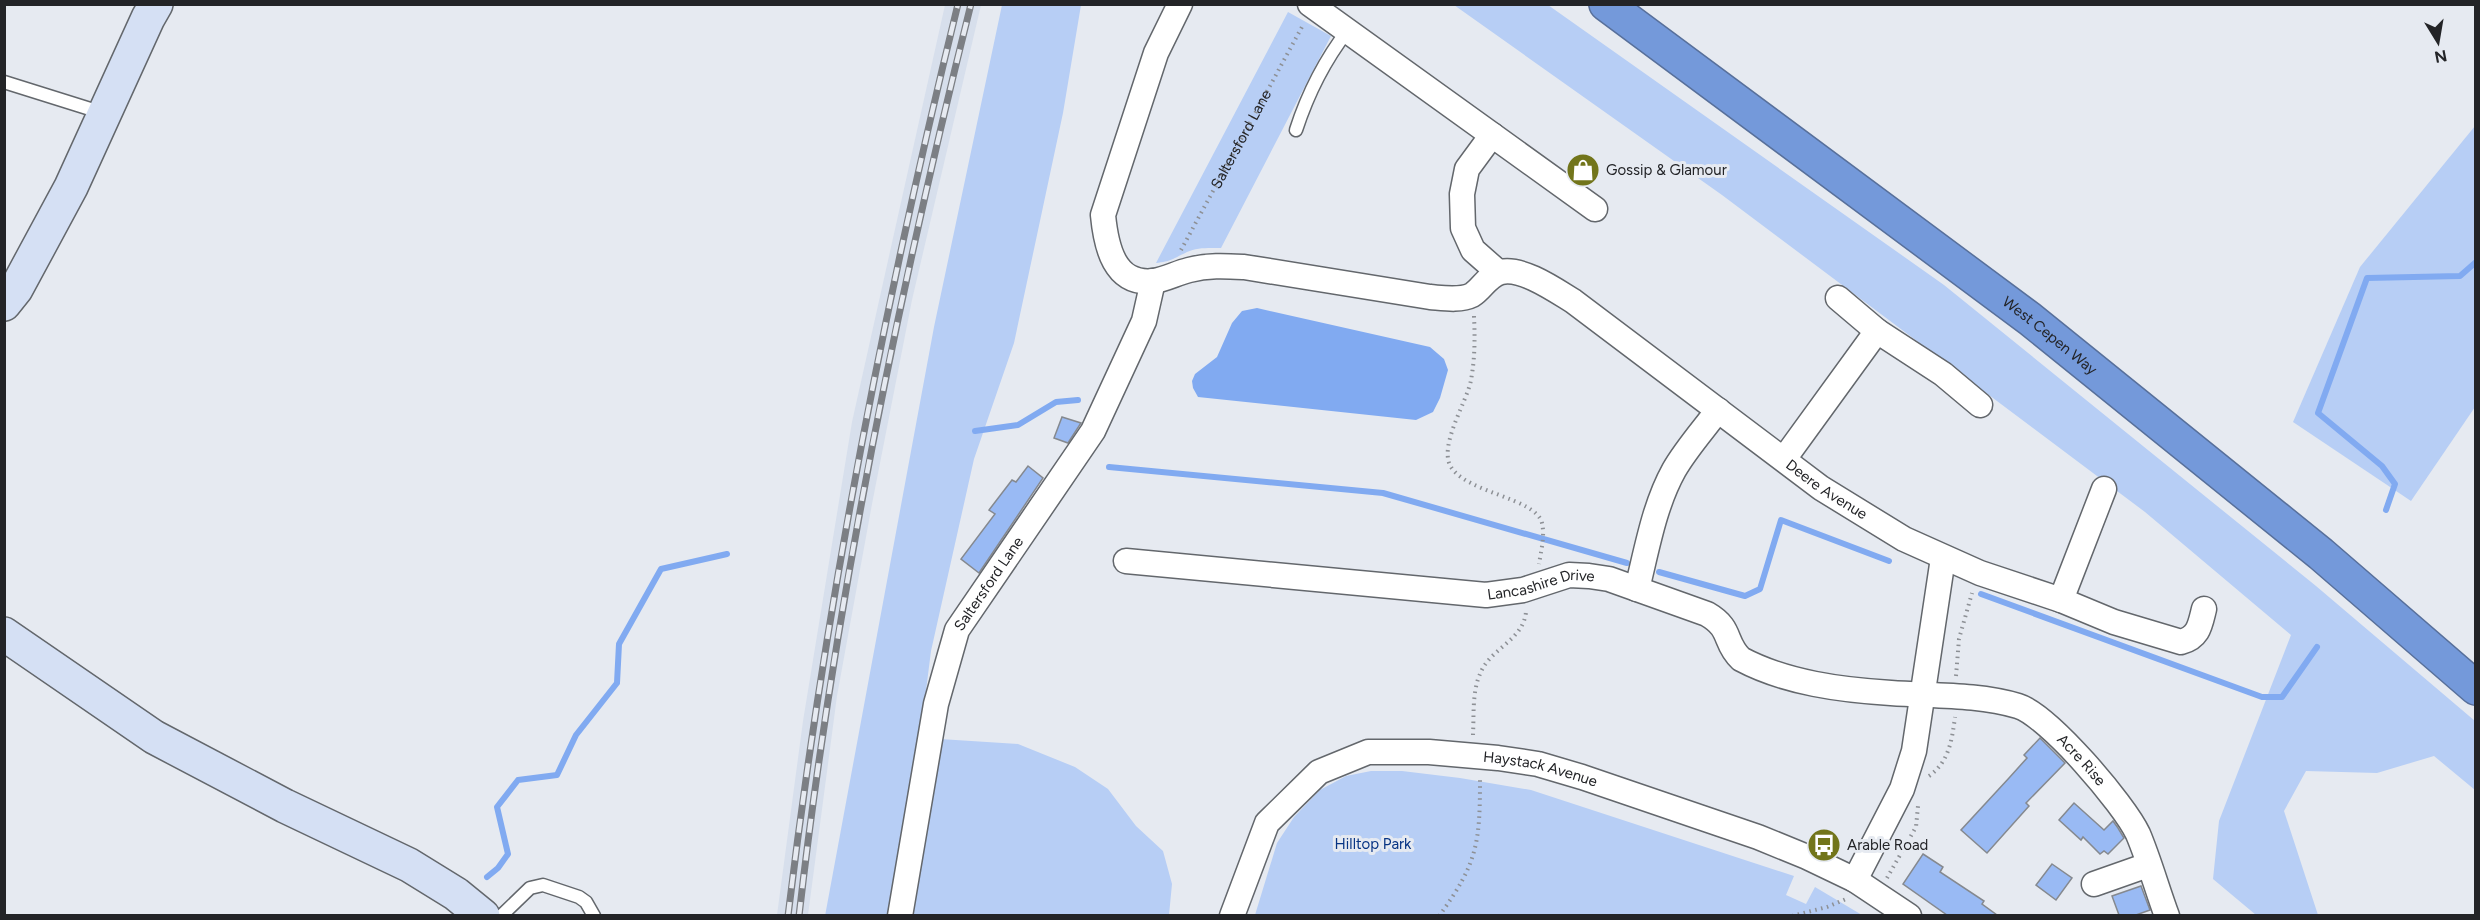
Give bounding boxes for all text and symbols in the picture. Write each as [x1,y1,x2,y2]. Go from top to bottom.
north arrow [2408,12,2468,72]
text: N [2433,46,2449,67]
street label: Saltersford Lane [1207,87,1275,192]
shop icon: Gossip & Glamour [1565,152,1601,188]
place label: Gossip & Glamour [1606,161,1727,179]
street label: West Cepen Way [1999,293,2101,379]
street label: Deere Avenue [1782,456,1871,523]
street label: Saltersford Lane [950,533,1027,634]
street label: Lancashire Drive [1486,566,1596,604]
street label: Acre Rise [2053,730,2109,789]
street label: Haystack Avenue [1482,748,1600,791]
bus stop icon: Arable Road [1806,827,1842,863]
park label: Hilltop Park [1335,835,1412,853]
place label: Arable Road [1847,836,1928,854]

